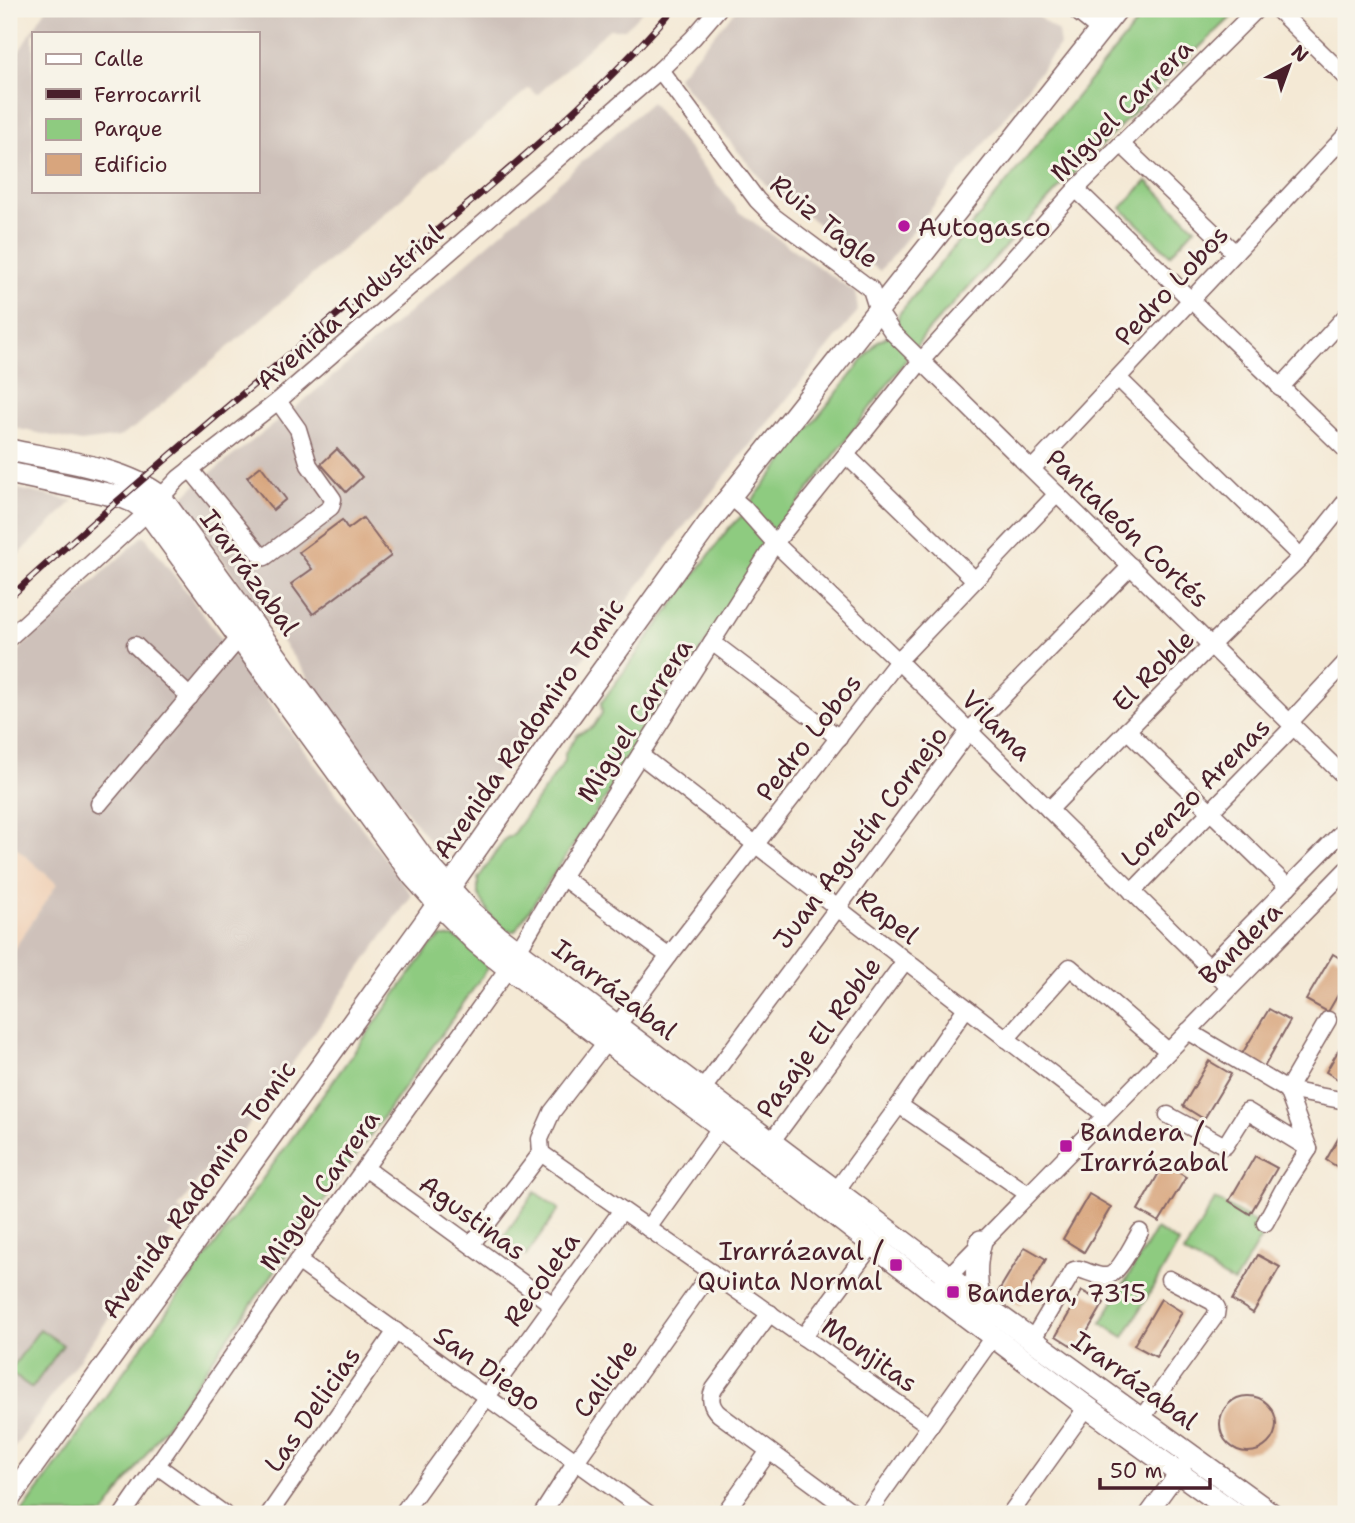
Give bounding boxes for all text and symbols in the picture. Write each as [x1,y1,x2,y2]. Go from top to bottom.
street label: Miguel Carrera [1042,31,1200,189]
legend [32,32,259,192]
north arrow [1254,32,1324,102]
text: N [1286,39,1314,68]
text: Calle [94,45,144,73]
text: Ferrocarril [94,81,201,109]
text: Parque [94,115,163,143]
text: Edificio [94,151,167,179]
street label: Ruiz Tagle [763,166,887,276]
place label: Autogasco [918,209,1051,244]
street label: Avenida Industrial [248,216,450,398]
street label: Pedro Lobos [1106,217,1236,353]
marker: Autogasco [896,218,912,234]
street label: Pantaleón Cortés [1039,441,1217,615]
street label: Irarrázabal [192,502,308,642]
street label: Avenida Radomiro Tomic [424,590,632,866]
street label: El Roble [1104,621,1202,719]
street label: Miguel Carrera [568,631,700,809]
street label: Pedro Lobos [747,666,869,808]
street label: Vilama [954,682,1040,768]
street label: Lorenzo Arenas [1113,710,1277,874]
street label: Juan Agustín Cornejo [765,719,955,955]
street label: Rapel [849,880,927,952]
street label: Bandera [1191,894,1289,992]
street label: Irarrázabal [545,930,685,1048]
street label: Pasaje El Roble [747,949,889,1125]
street label: Avenida Radomiro Tomic [92,1053,304,1325]
street label: Miguel Carrera [251,1103,387,1277]
place label: Bandera / Irarrázabal [1080,1114,1228,1179]
marker: Bandera / Irarrázabal [1058,1138,1074,1154]
street label: Agustinas [412,1166,534,1268]
street label: Recoleta [495,1225,587,1333]
place label: Irarrázaval / Quinta Normal [697,1233,884,1298]
marker: Irarrázaval / Quinta Normal [888,1257,904,1273]
place label: Bandera, 7315 [967,1275,1146,1310]
marker: Bandera, 7315 [945,1284,961,1300]
street label: Monjitas [815,1308,925,1400]
street label: San Diego [427,1317,549,1419]
street label: Irarrázabal [1065,1322,1205,1438]
street label: Caliche [565,1331,645,1425]
street label: Las Delicias [256,1339,368,1479]
scale bar [1100,1446,1210,1490]
text: 50 m [1110,1457,1163,1485]

